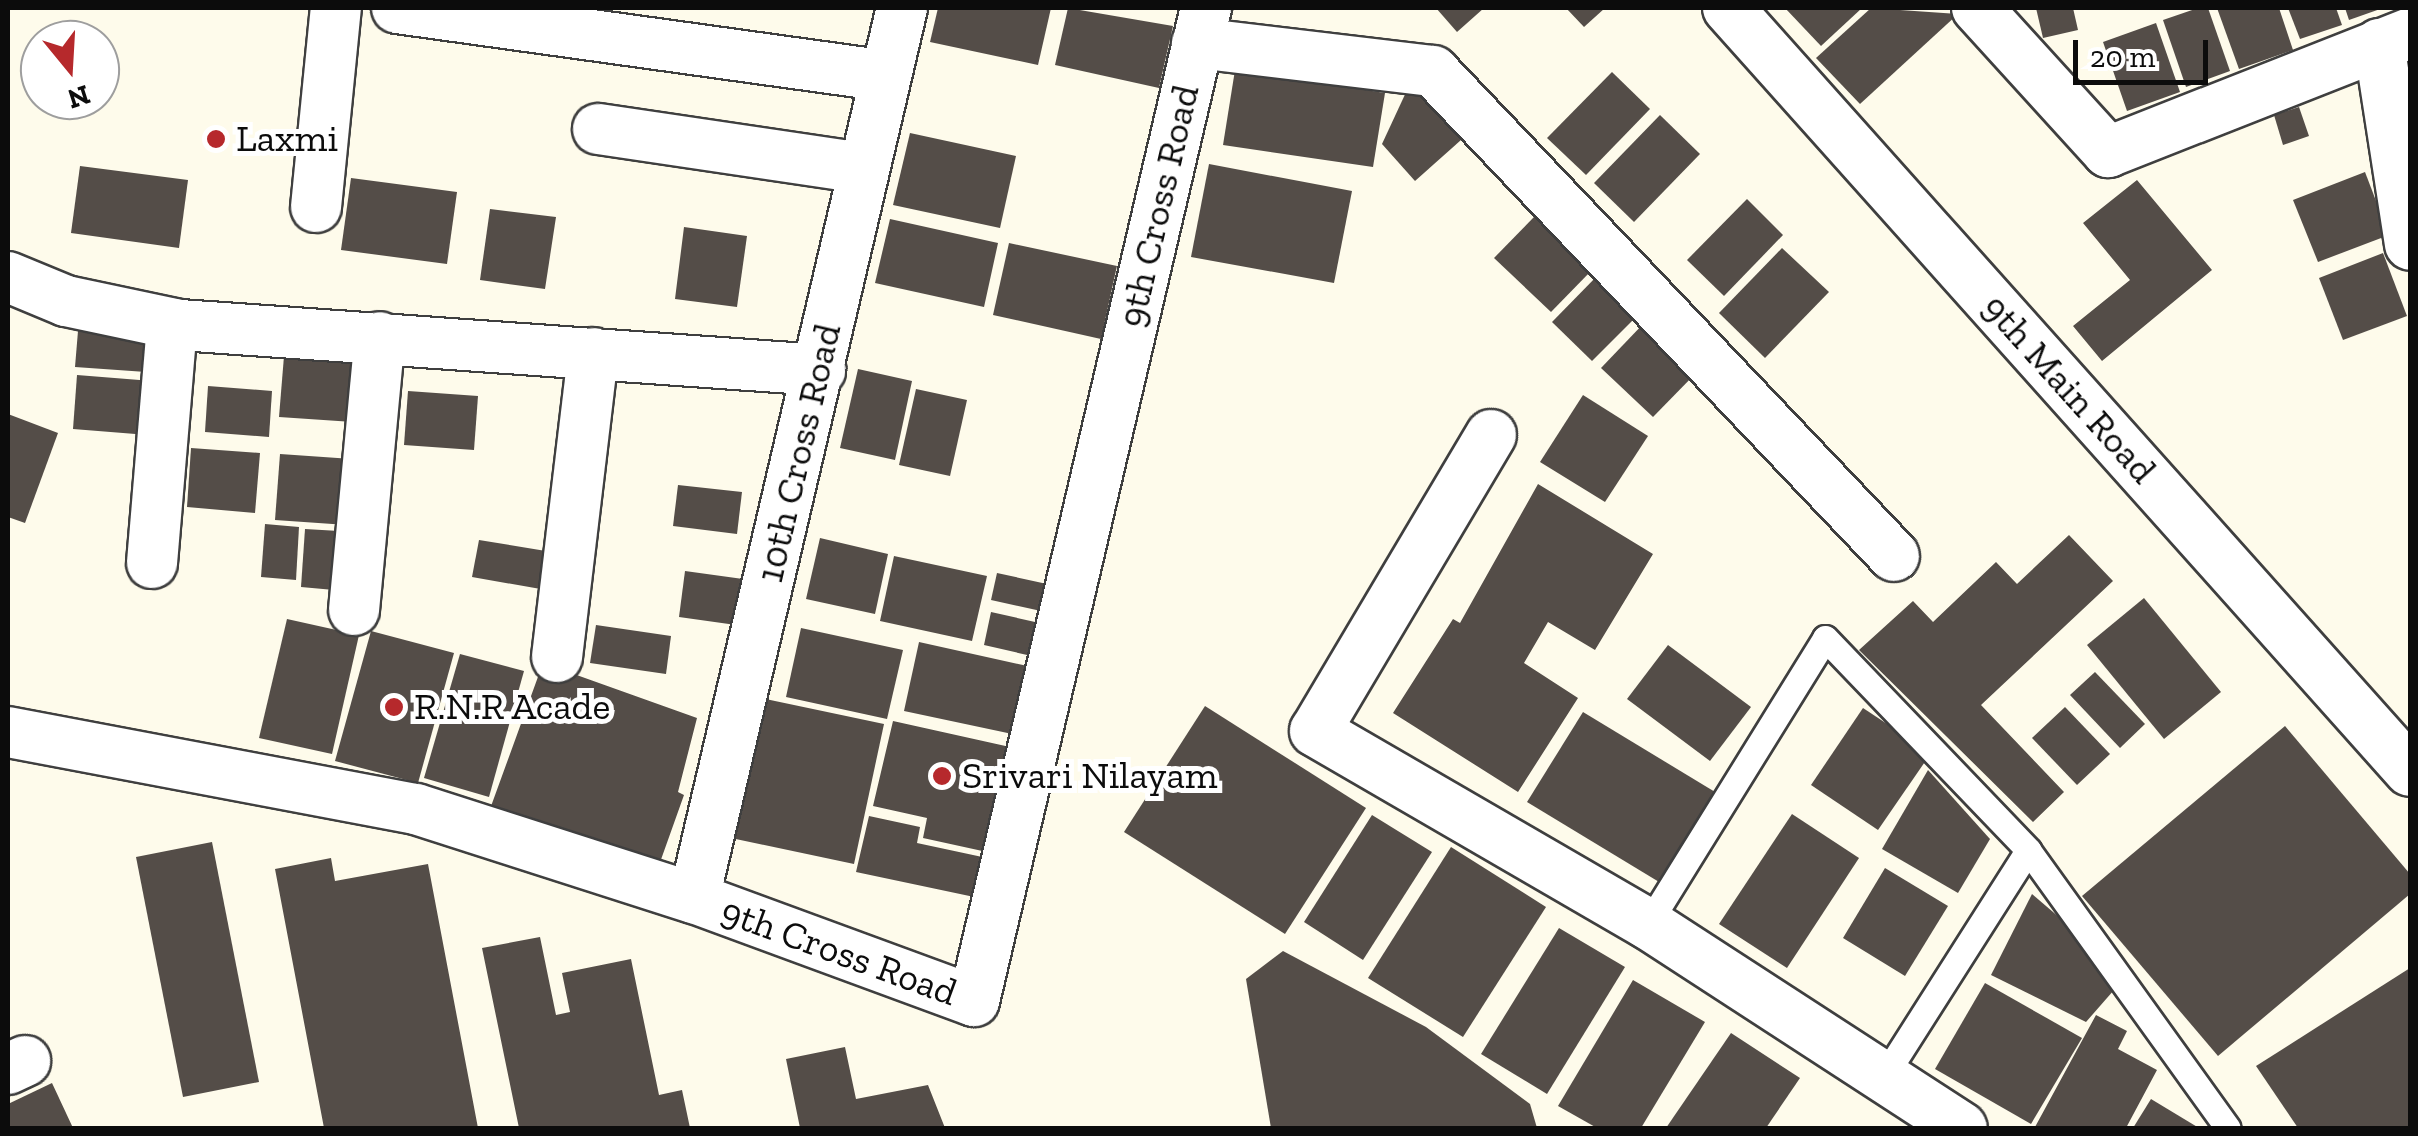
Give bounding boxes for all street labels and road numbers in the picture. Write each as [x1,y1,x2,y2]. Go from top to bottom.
street label: 9th Cross Road [1109,80,1209,332]
street label: 9th Main Road [1972,285,2166,493]
street label: 10th Cross Road [747,319,851,587]
street label: 9th Cross Road [715,888,963,1016]

